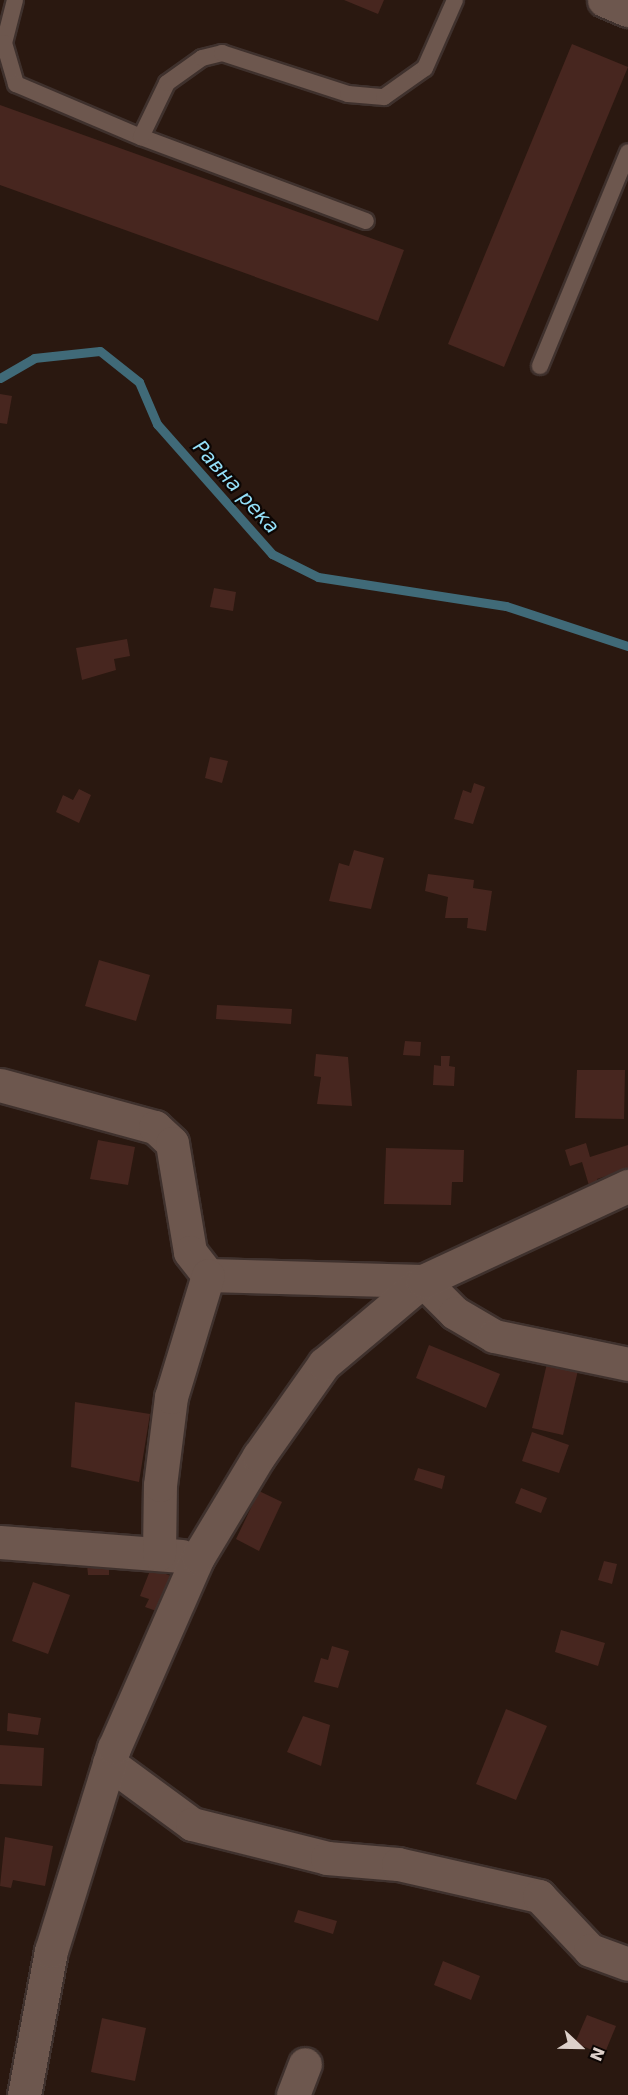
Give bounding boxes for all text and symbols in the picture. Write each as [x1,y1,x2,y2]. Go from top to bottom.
water label: Равна река [188,435,284,539]
north arrow [550,2017,610,2077]
text: N [586,2044,608,2064]

